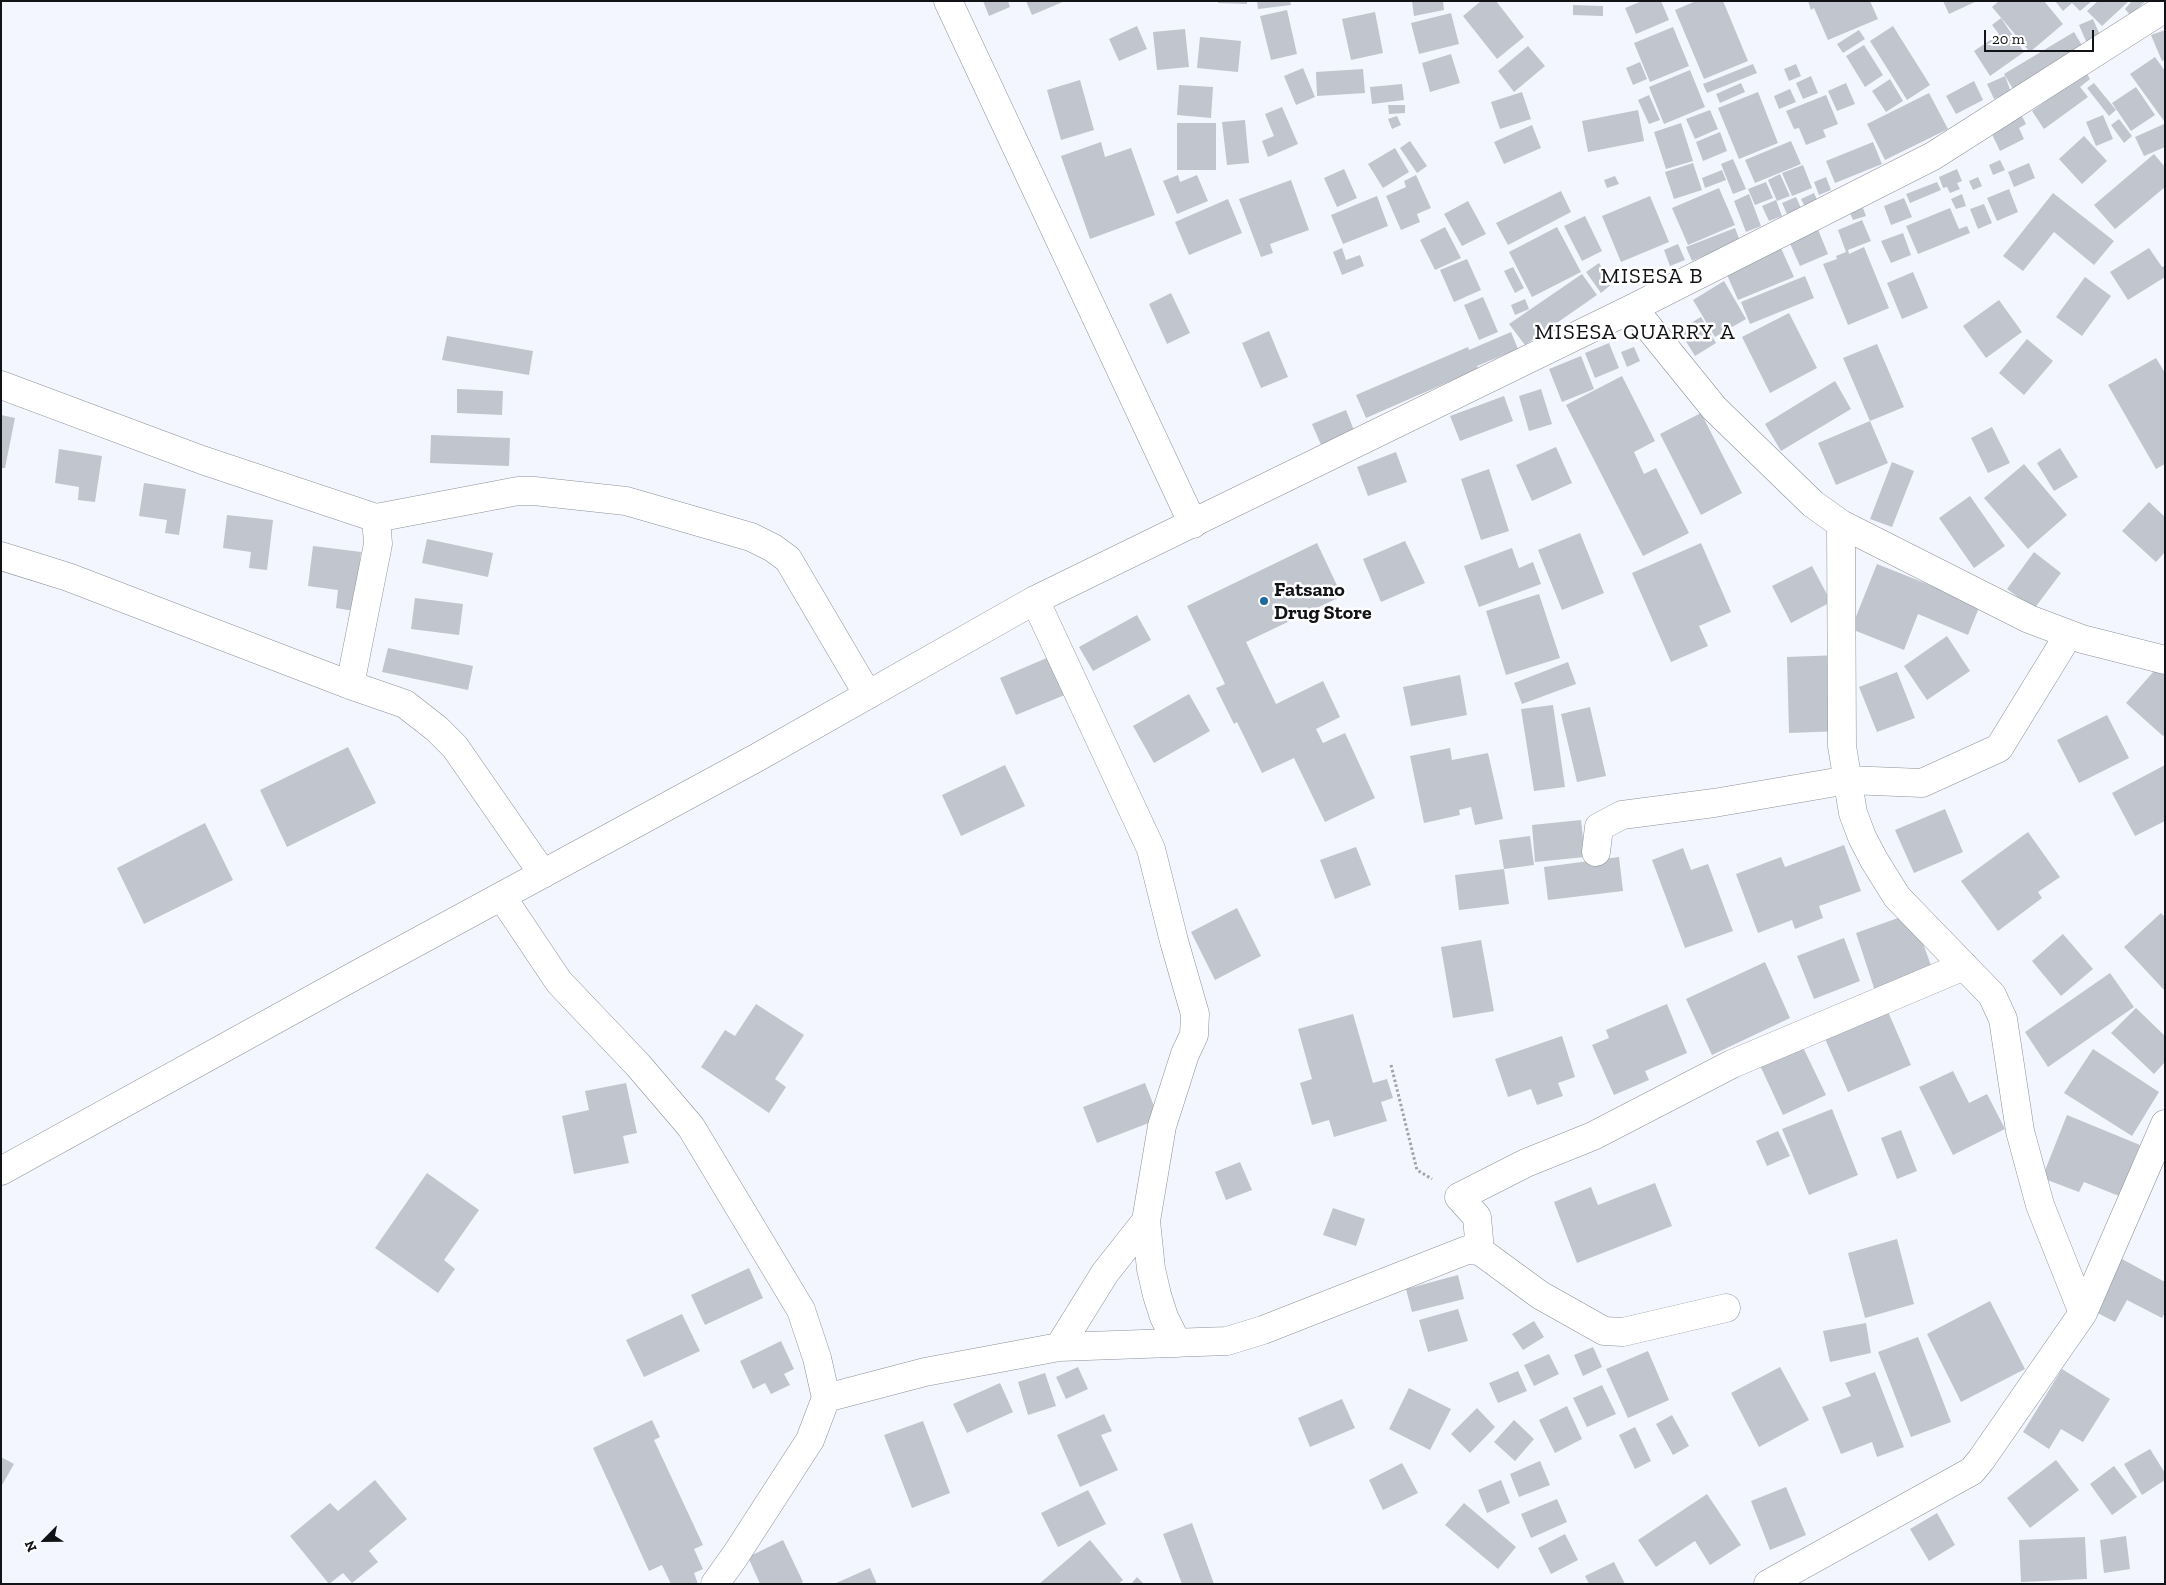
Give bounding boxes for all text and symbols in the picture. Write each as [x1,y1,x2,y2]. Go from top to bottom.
scale bar [1986,20,2096,52]
text: 20 m [1992,30,2025,48]
district label: MISESA B [1600,264,1704,290]
district label: MISESA QUARRY A [1533,320,1737,346]
place label: Fatsano Drug Store [1274,578,1372,625]
marker: Fatsano Drug Store [1258,595,1270,607]
north arrow [20,1515,70,1565]
text: N [21,1538,41,1554]

